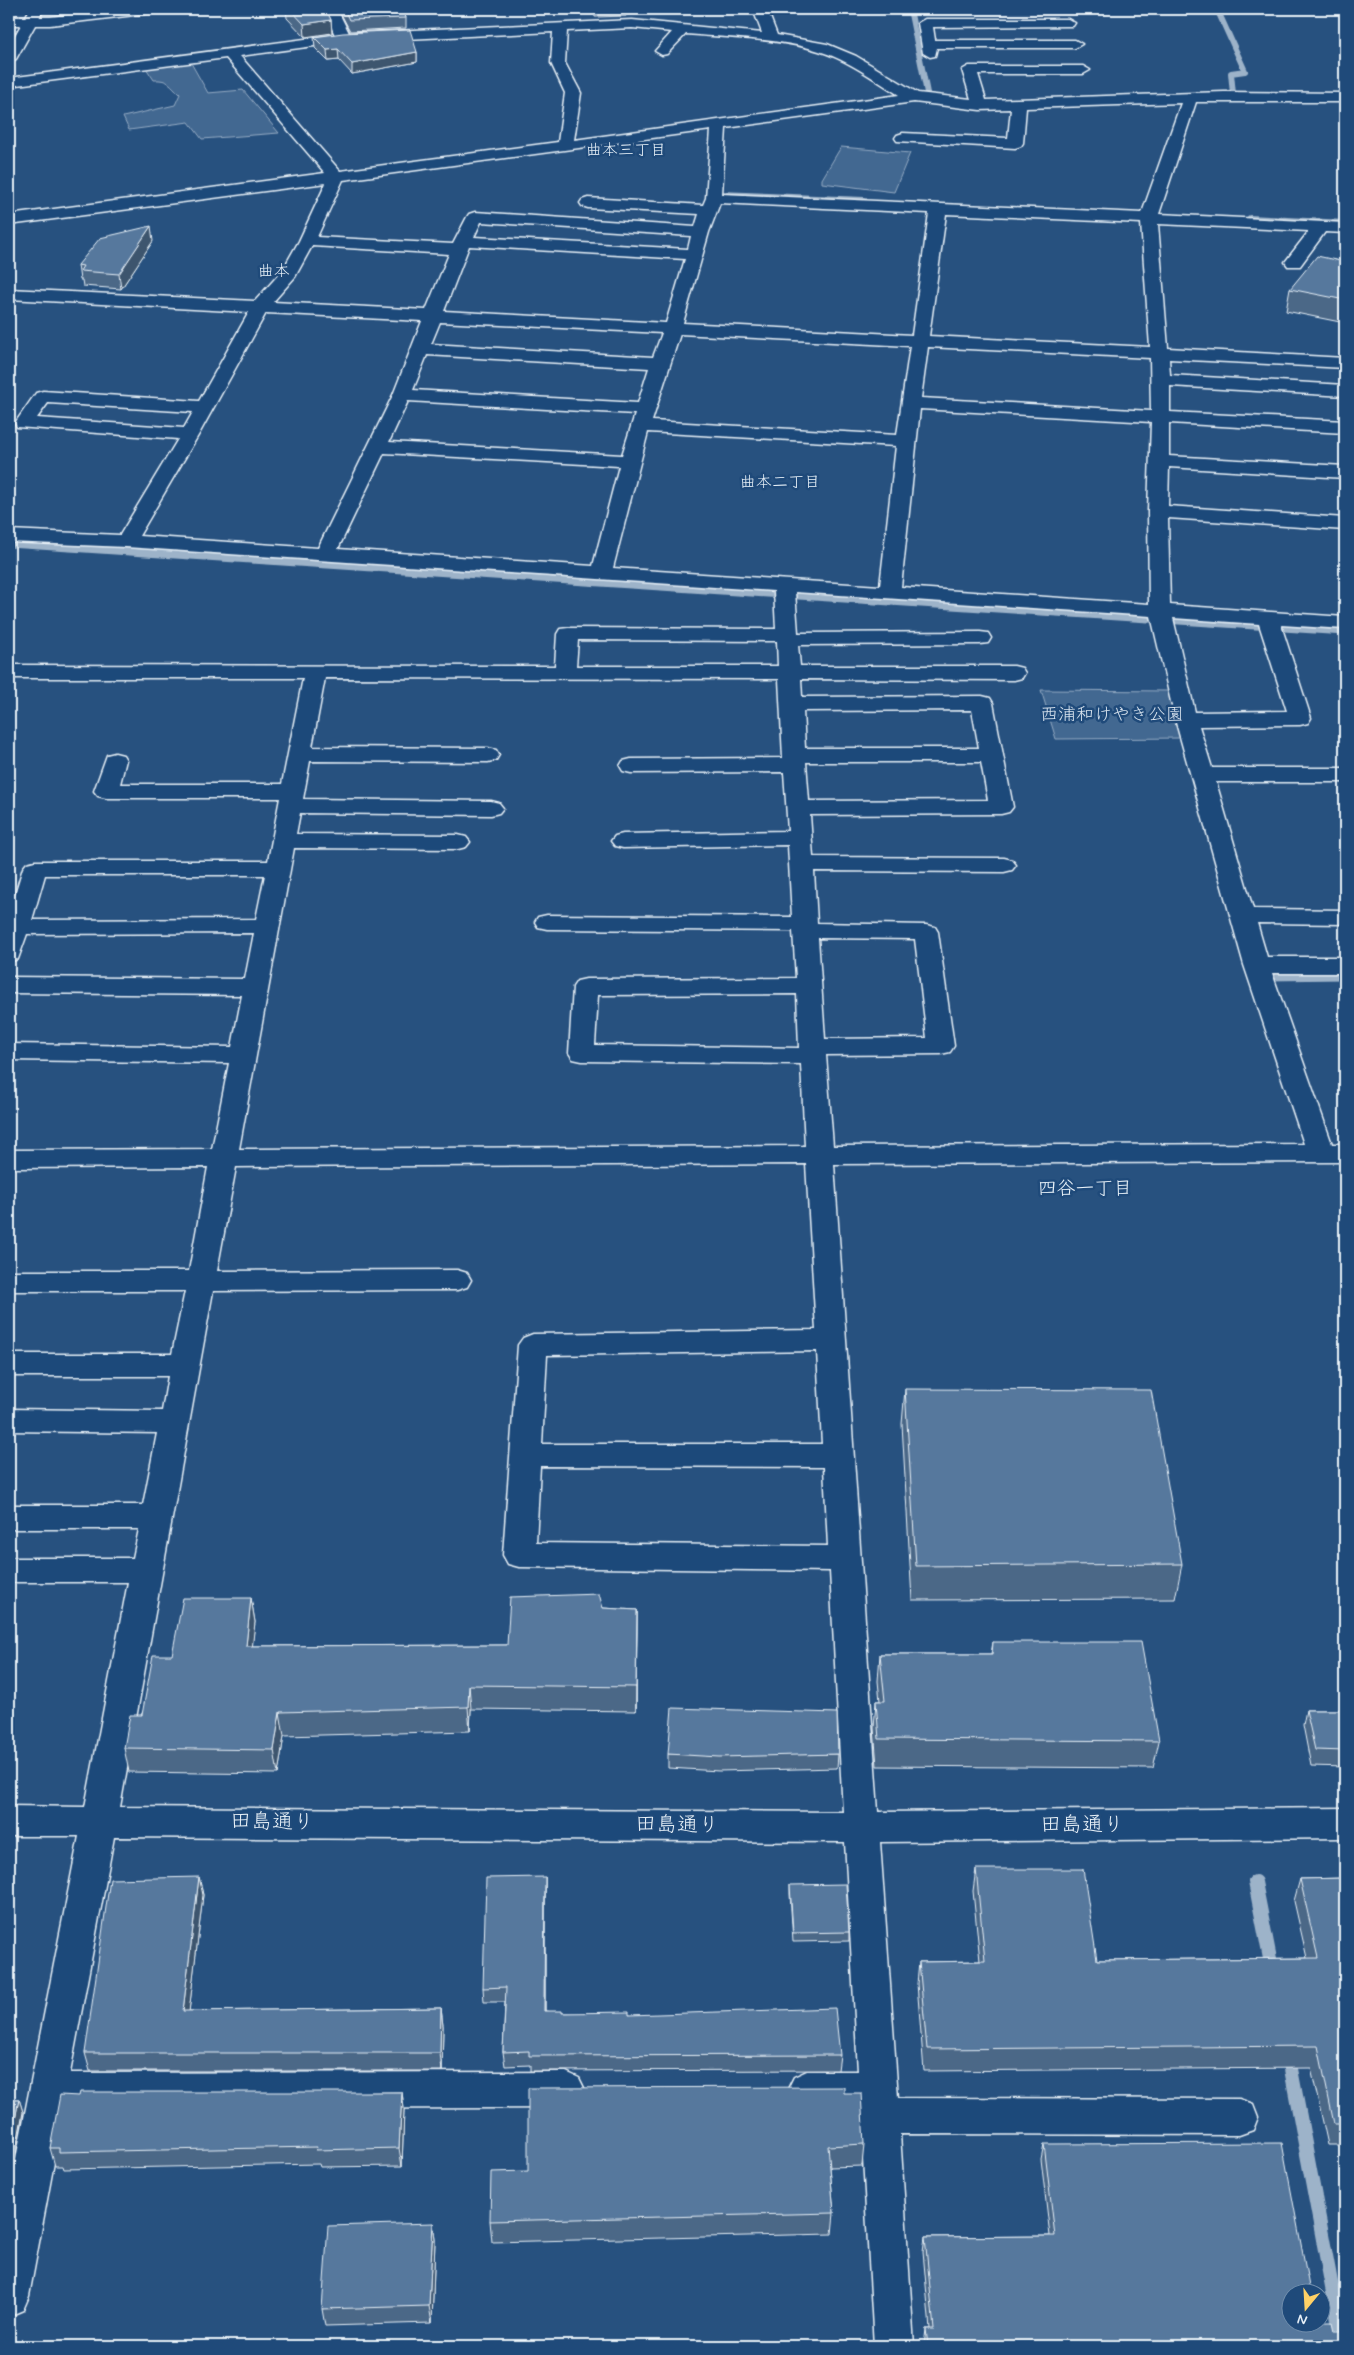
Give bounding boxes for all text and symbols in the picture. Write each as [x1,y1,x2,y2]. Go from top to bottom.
district label: 曲本三丁目 [586,140,666,161]
district label: 曲本 [258,261,290,282]
district label: 曲本二丁目 [740,472,820,493]
park label: 西浦和けやき公園 [1040,703,1184,727]
district label: 四谷一丁目 [1037,1176,1133,1201]
street label: 田島通り [230,1807,314,1837]
street label: 田島通り [635,1810,719,1840]
street label: 田島通り [1040,1811,1124,1839]
north arrow [1282,2282,1332,2332]
text: N [1295,2309,1310,2329]

